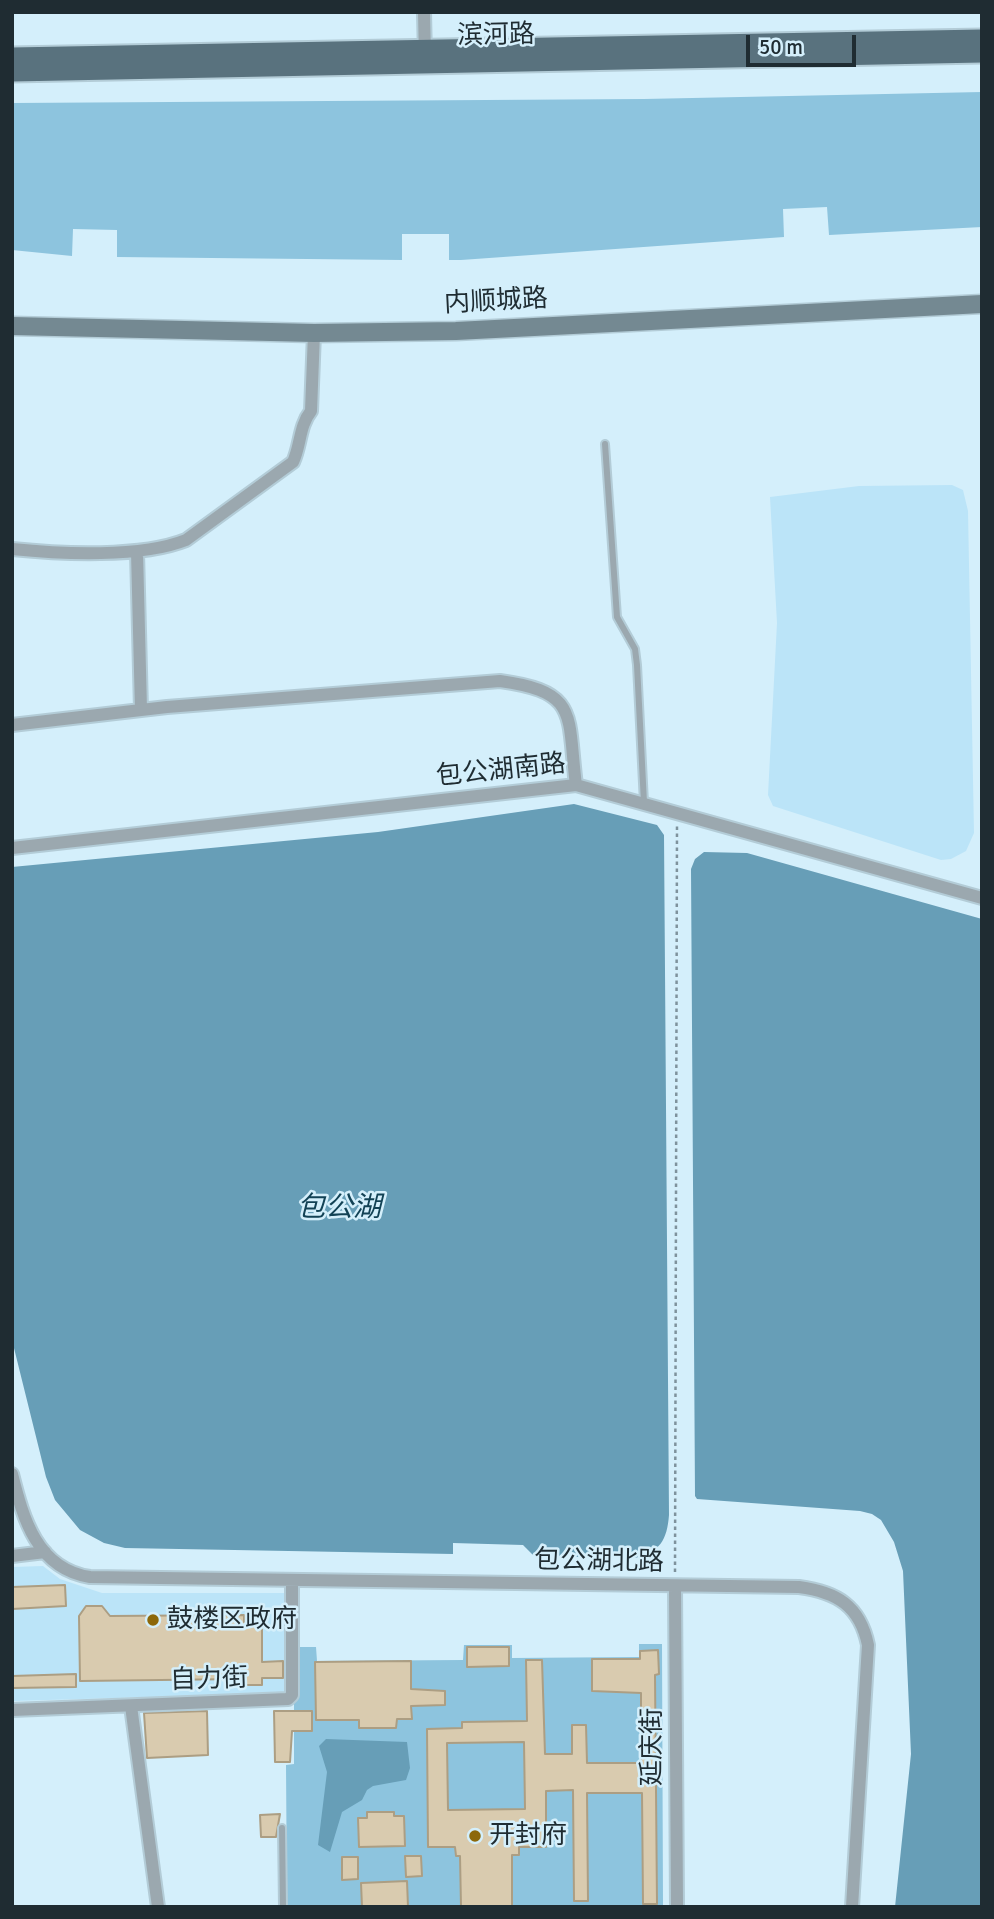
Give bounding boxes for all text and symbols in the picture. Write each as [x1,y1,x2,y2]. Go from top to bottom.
street label: 滨河路 [457,20,535,52]
scale bar [749,21,859,65]
text: 50 m [759,34,803,60]
street label: 内顺城路 [443,284,549,320]
street label: 包公湖南路 [435,749,567,793]
water label: 包公湖 [297,1192,381,1226]
street label: 包公湖北路 [534,1545,664,1579]
place label: 鼓楼区政府 [167,1604,297,1636]
marker: 鼓楼区政府 [145,1612,161,1628]
street label: 自力街 [169,1663,249,1697]
street label: 延庆街 [637,1708,669,1786]
place label: 开封府 [489,1820,567,1852]
marker: 开封府 [467,1828,483,1844]

